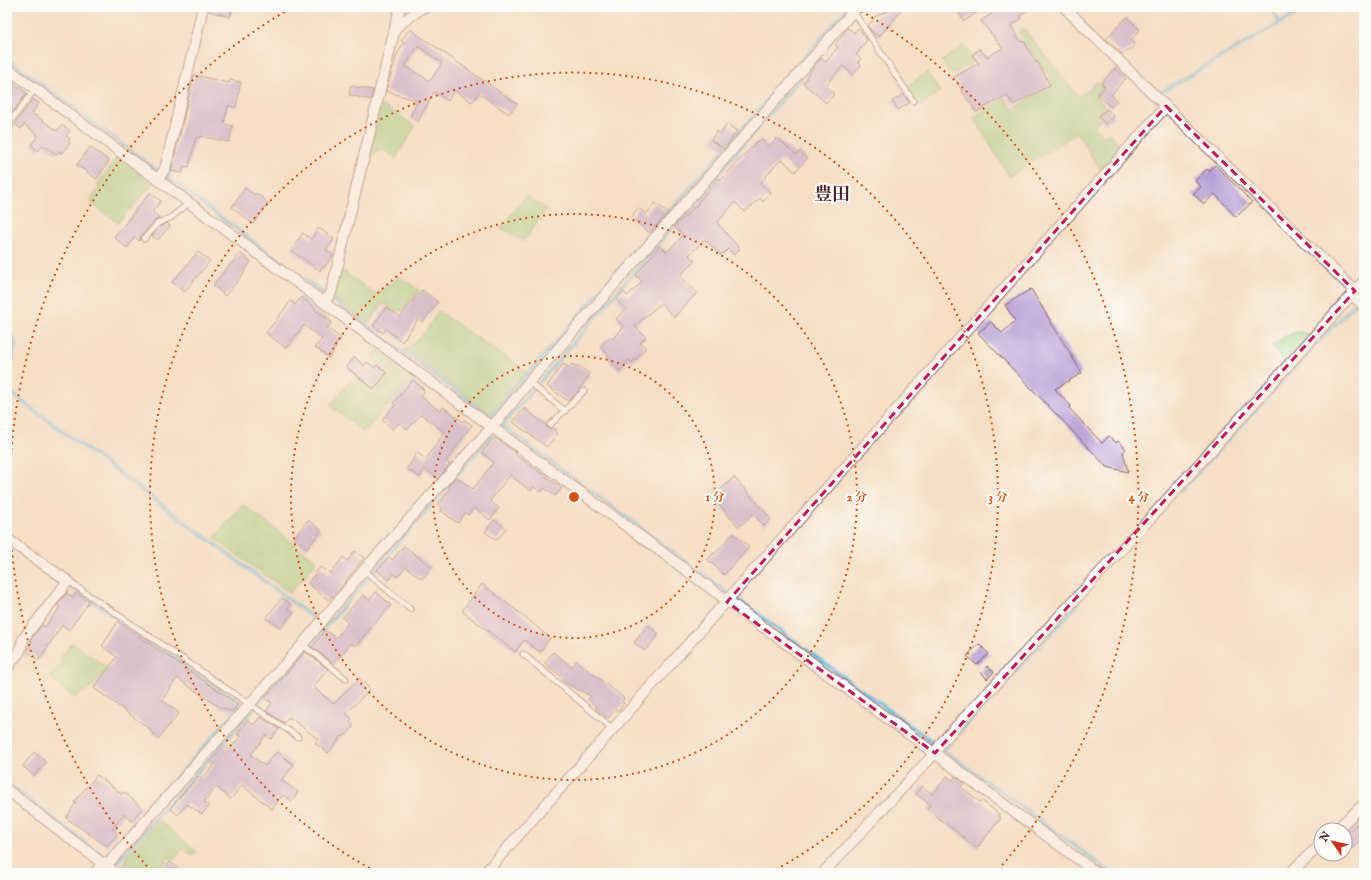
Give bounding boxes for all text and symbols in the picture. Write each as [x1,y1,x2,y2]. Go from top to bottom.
district label: 豊田 [814,184,850,207]
centre of rings [567,490,581,504]
text: 1 分 [705,490,725,505]
text: 2 分 [847,490,867,505]
text: 3 分 [988,490,1008,505]
text: 4 分 [1129,490,1149,505]
north arrow [1313,822,1353,862]
text: N [1317,829,1334,846]

